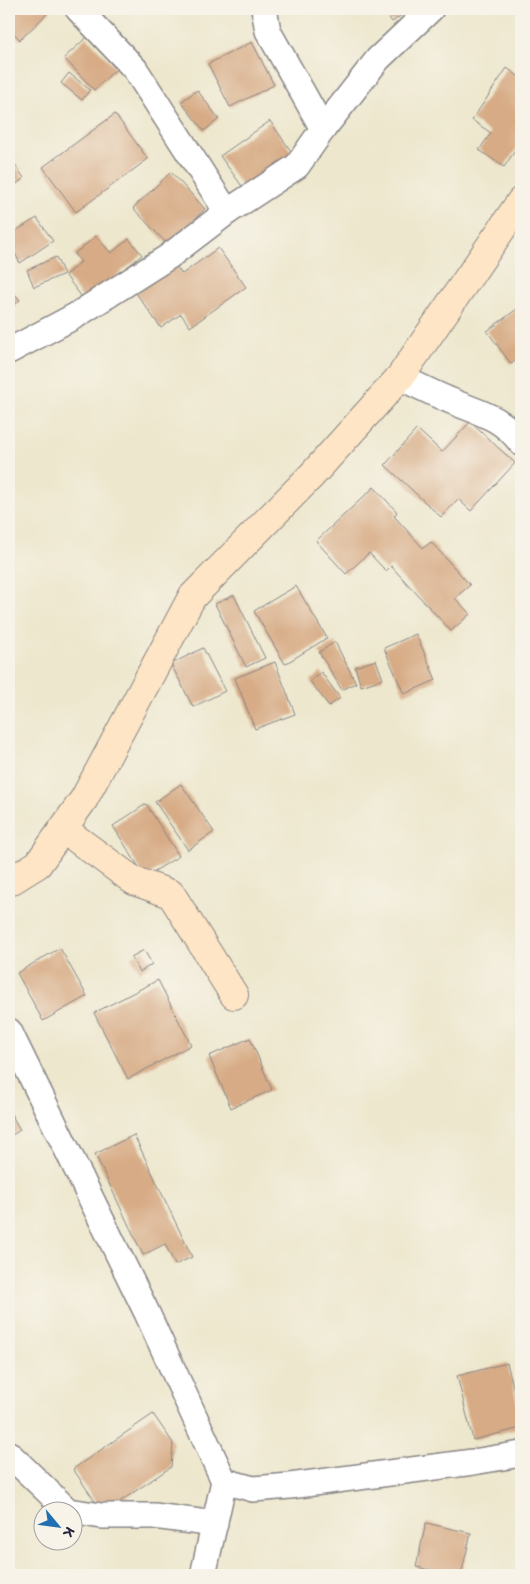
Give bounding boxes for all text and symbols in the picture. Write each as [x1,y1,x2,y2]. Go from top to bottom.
north arrow [32,1502,82,1552]
text: K [59,1524,79,1541]

